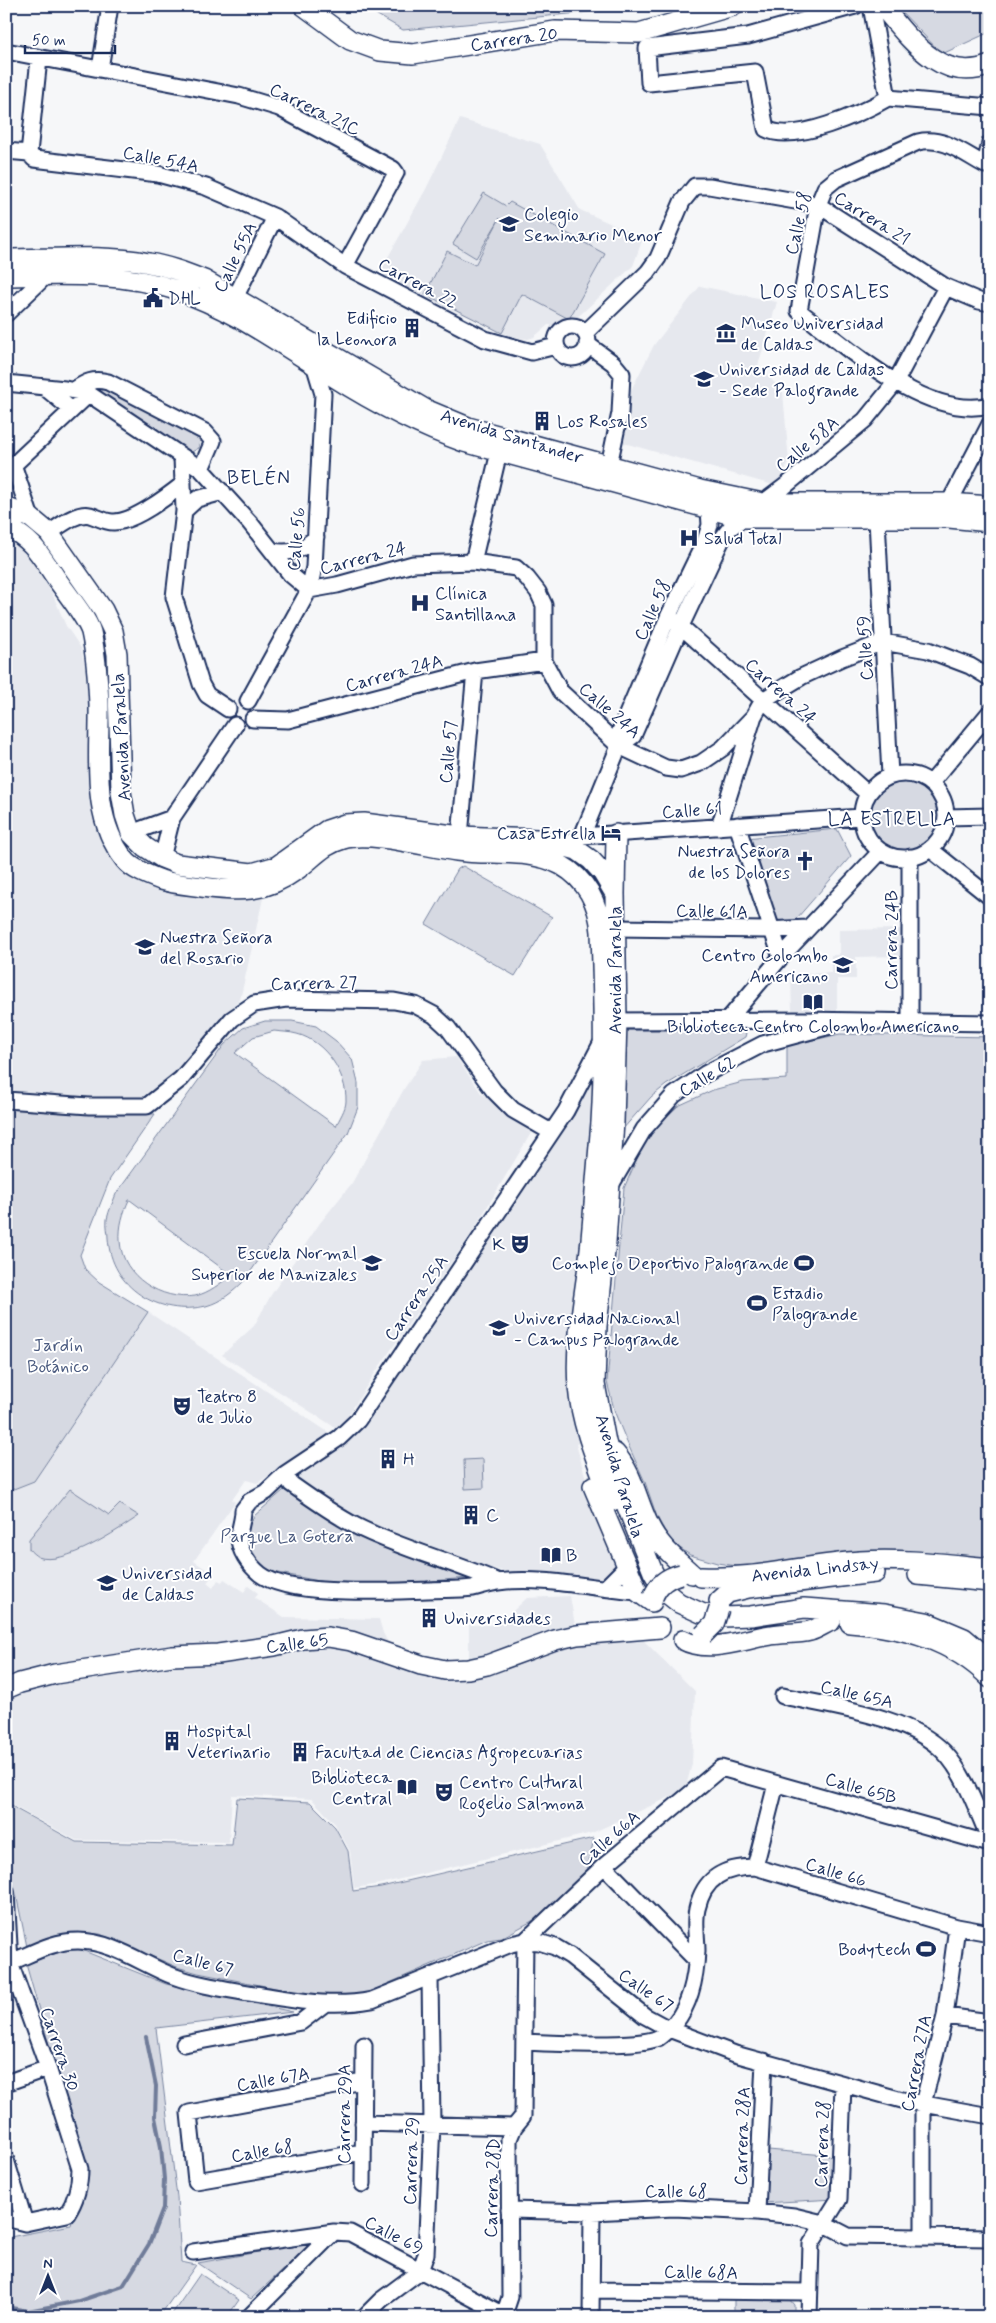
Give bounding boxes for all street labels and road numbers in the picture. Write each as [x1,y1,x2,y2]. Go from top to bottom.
street label: Carrera 20 [469,22,559,58]
street label: Carrera 21C [265,78,364,142]
street label: Calle 54A [121,141,201,179]
street label: Carrera 21 [829,186,914,252]
street label: Calle 58 [780,189,818,257]
street label: Calle 55A [209,218,263,297]
street label: Carrera 22 [373,253,462,315]
street label: Avenida Santander [437,404,587,470]
street label: Calle 58A [771,411,844,478]
street label: Calle 56 [282,506,312,572]
street label: Carrera 24 [317,537,409,581]
street label: Calle 58 [629,576,677,645]
street label: Calle 59 [852,615,880,681]
street label: Carrera 24A [343,649,446,699]
street label: Carrera 24 [739,653,821,730]
street label: Avenida Paralela [107,672,137,802]
street label: Calle 24A [573,677,646,744]
street label: Calle 57 [434,719,464,785]
street label: Calle 61 [661,797,723,825]
street label: Carrera 24B [880,890,904,990]
street label: Calle 61A [676,899,748,925]
street label: Avenida Paralela [604,906,628,1034]
street label: Carrera 27 [271,971,358,997]
street label: Calle 62 [675,1051,740,1103]
street label: Carrera 25A [379,1251,454,1346]
street label: Avenida Paralela [589,1411,649,1541]
street label: Avenida Lindsay [750,1551,880,1589]
street label: Calle 65 [265,1628,330,1660]
street label: Calle 65A [818,1675,896,1715]
street label: Calle 65B [822,1767,899,1811]
street label: Calle 66A [574,1805,646,1872]
street label: Calle 66 [802,1852,869,1894]
street label: Calle 67 [170,1943,236,1983]
street label: Calle 67 [613,1963,678,2018]
street label: Carrera 30 [34,2004,85,2094]
street label: Carrera 27A [896,2013,938,2114]
street label: Calle 67A [235,2062,312,2098]
street label: Carrera 29A [333,2064,357,2164]
street label: Carrera 28A [729,2086,757,2186]
street label: Carrera 28 [809,2100,837,2188]
street label: Carrera 29 [398,2116,426,2206]
street label: Calle 68 [229,2135,295,2169]
street label: Carrera 28D [479,2138,507,2238]
street label: Calle 68 [645,2180,707,2204]
street label: Calle 69 [360,2210,427,2261]
street label: Calle 68A [664,2260,738,2286]

